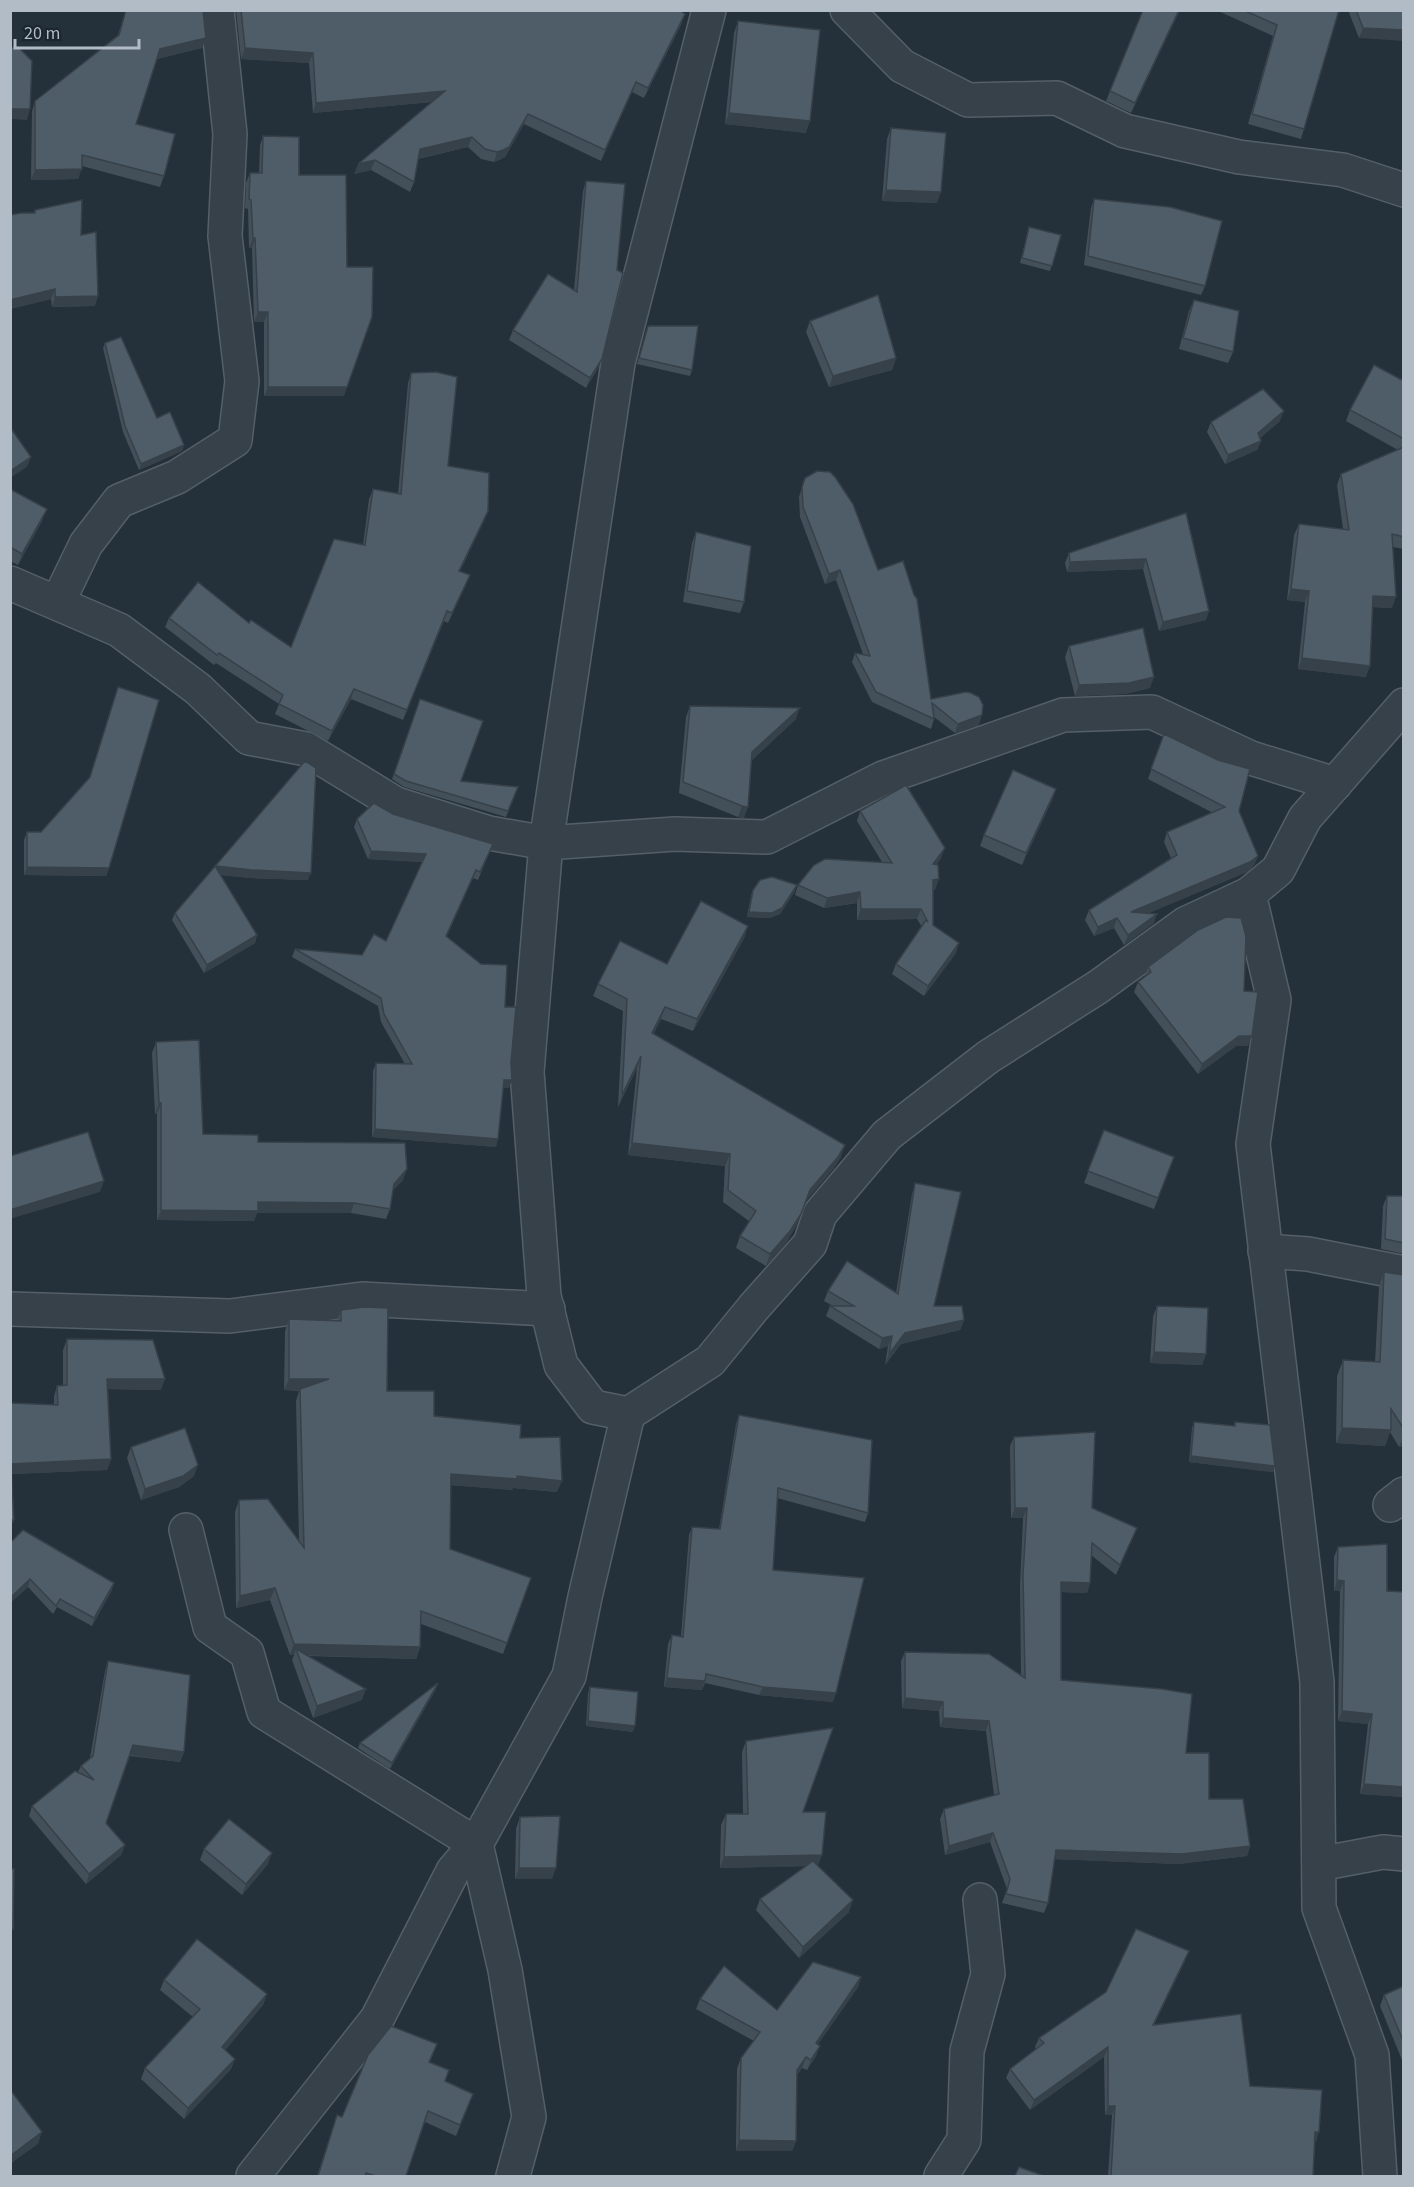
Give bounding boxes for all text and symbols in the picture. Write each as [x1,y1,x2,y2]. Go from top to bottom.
scale bar [15,12,140,50]
text: 20 m [24,21,60,46]

